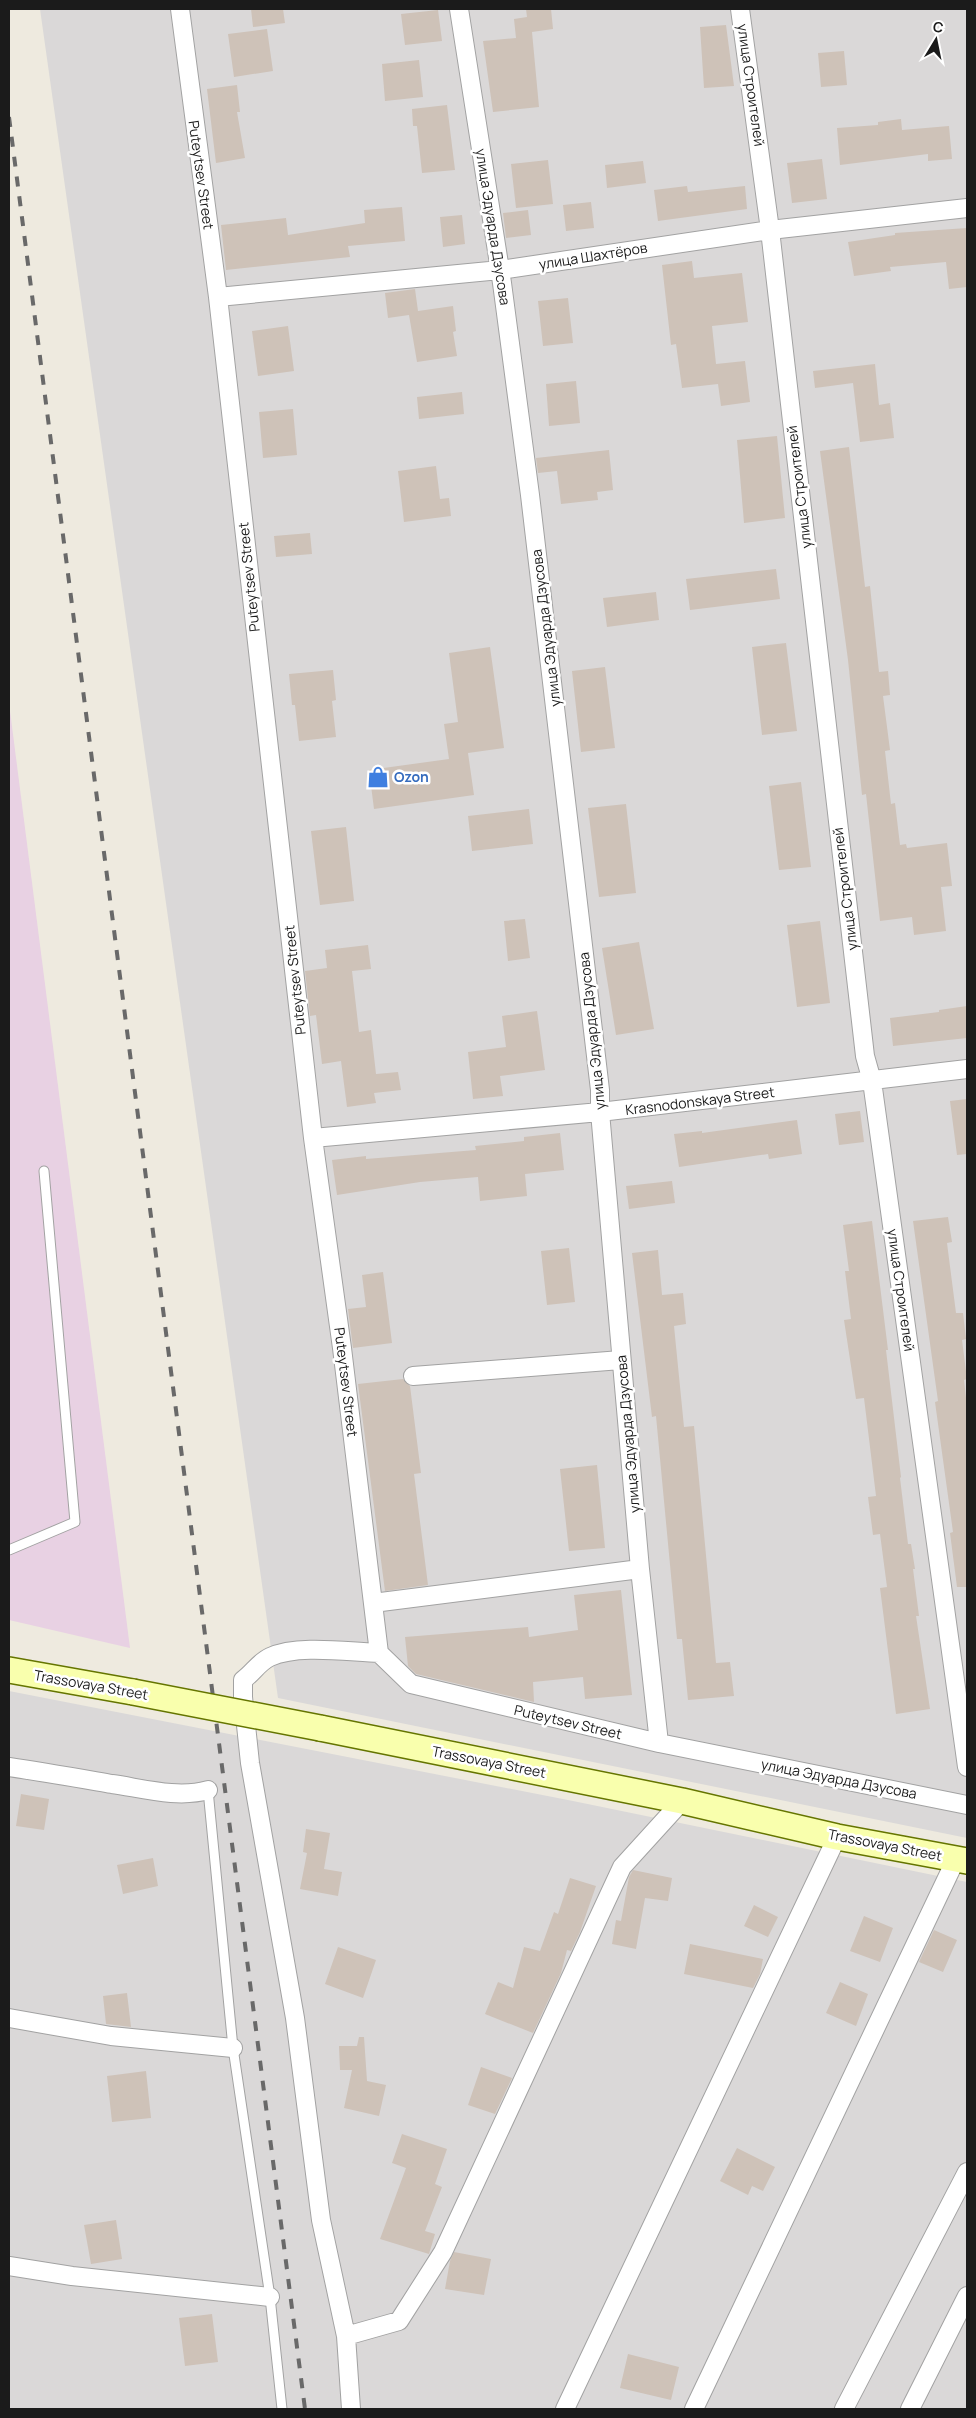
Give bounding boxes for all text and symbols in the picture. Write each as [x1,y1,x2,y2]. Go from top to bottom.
north arrow [911,15,961,65]
text: С [932,16,945,37]
street label: улица Строителей [733,22,769,147]
street label: Puteytsev Street [184,119,219,231]
street label: улица Эдуарда Дзусова [472,147,515,307]
street label: улица Шахтёров [537,237,649,273]
street label: улица Строителей [782,425,815,550]
street label: Puteytsev Street [233,521,264,633]
street label: улица Эдуарда Дзусова [526,548,565,708]
shop icon: Ozon [365,764,391,790]
place label: Ozon [394,767,429,786]
street label: улица Строителей [828,827,861,952]
street label: Puteytsev Street [279,924,310,1036]
street label: улица Эдуарда Дзусова [574,951,609,1111]
street label: Krasnodonskaya Street [624,1082,776,1119]
street label: улица Строителей [883,1227,919,1352]
street label: Puteytsev Street [330,1326,363,1438]
street label: улица Эдуарда Дзусова [611,1354,644,1514]
street label: Trassovaya Street [32,1665,150,1704]
street label: Puteytsev Street [512,1700,624,1743]
street label: Trassovaya Street [430,1741,548,1782]
street label: улица Эдуарда Дзусова [760,1754,919,1803]
street label: Trassovaya Street [826,1824,944,1865]

